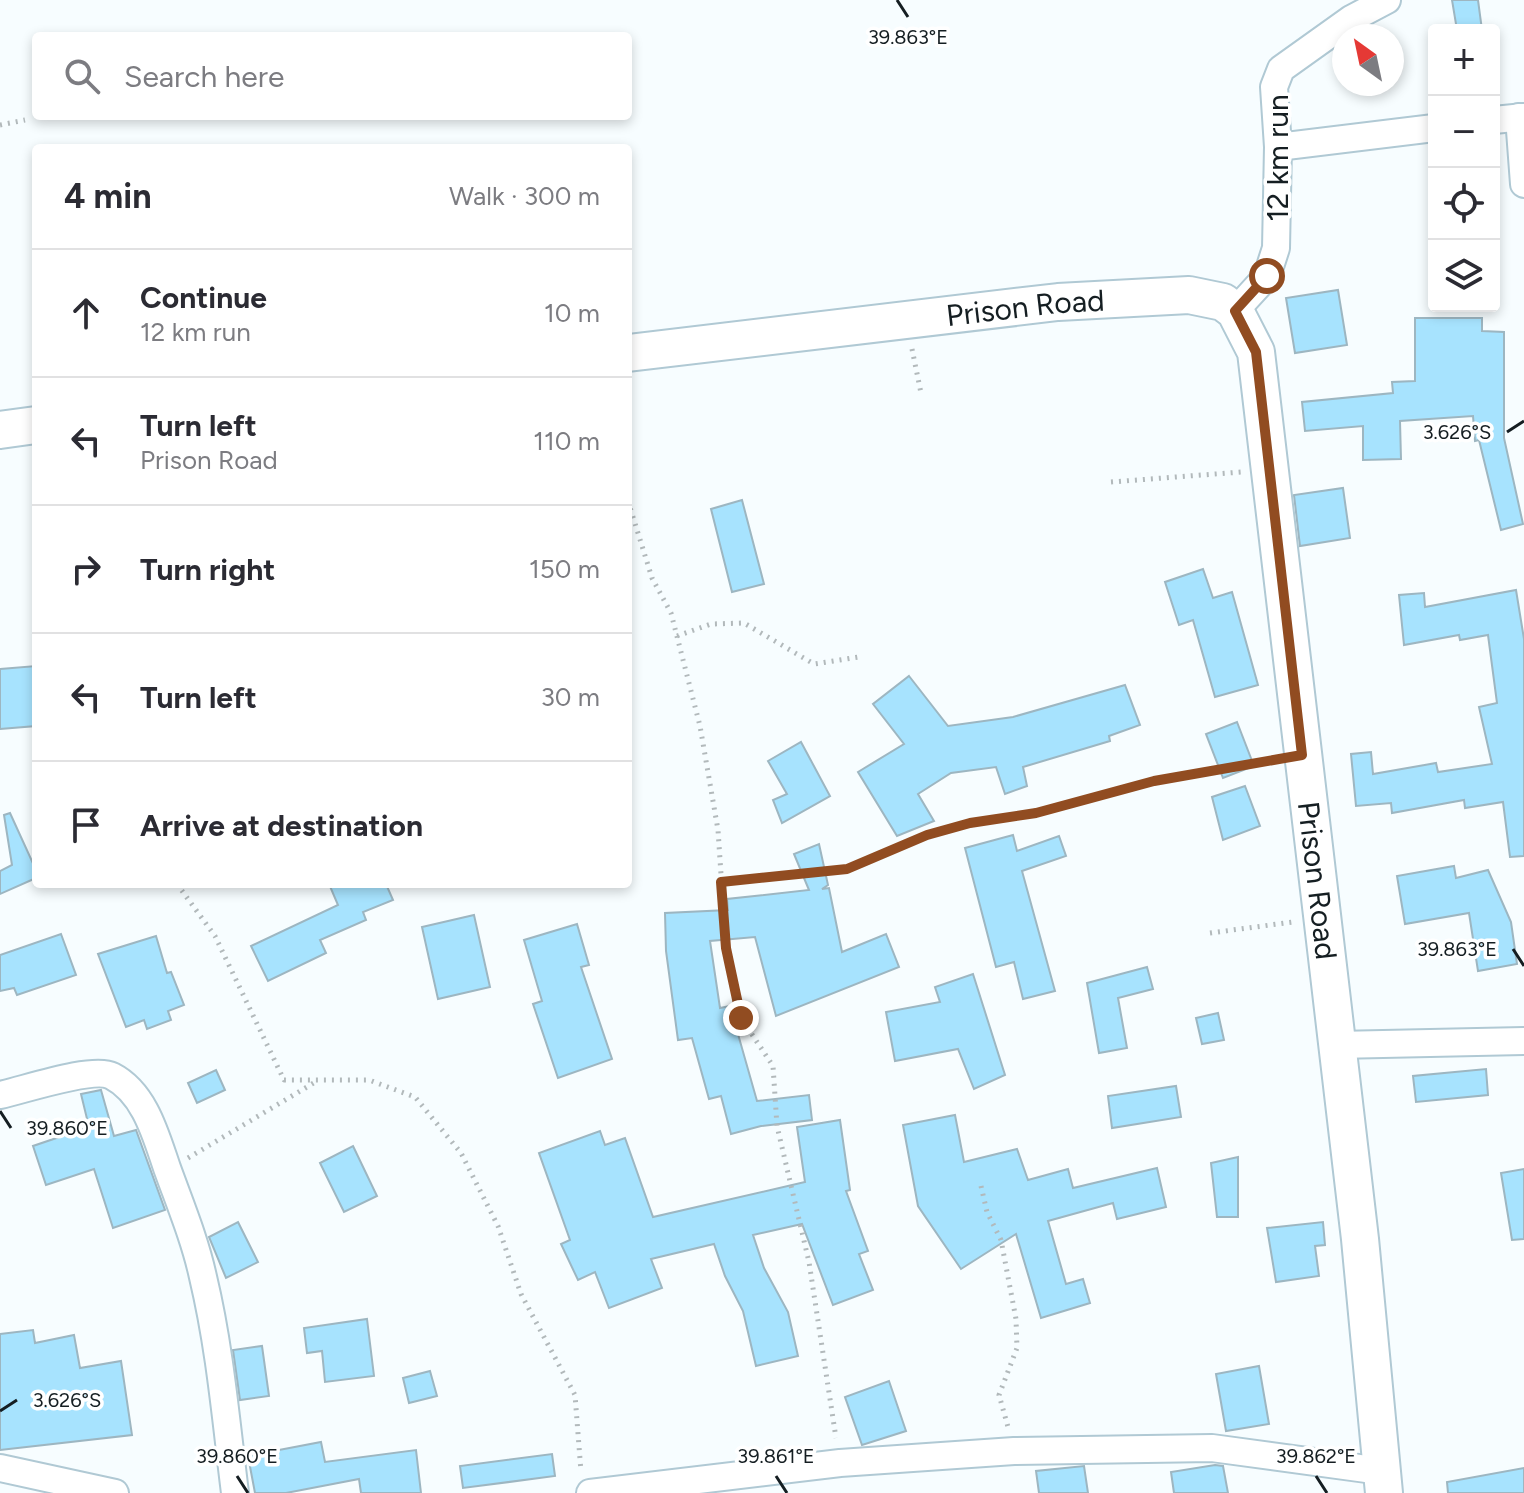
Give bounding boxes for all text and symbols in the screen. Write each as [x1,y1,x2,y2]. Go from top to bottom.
north arrow [1332,24,1404,96]
map controls [1428,24,1500,312]
button: + [1428,24,1500,96]
text: 39.863°E [868,25,948,49]
search box [32,32,632,120]
icon: search [60,54,104,98]
text: Search here [124,58,284,95]
street label: 12 km run [1259,94,1296,222]
button: − [1428,96,1500,168]
button: locate [1428,168,1500,240]
text: 4 min [64,176,151,217]
text: Walk · 300 m [449,180,600,212]
button: layers [1428,240,1500,312]
route start [1249,258,1285,294]
text: Continue [140,279,267,316]
street label: Prison Road [944,281,1105,334]
icon: ahead [64,291,108,335]
text: 10 m [544,297,600,329]
text: 12 km run [140,316,251,348]
text: Turn left [140,407,257,444]
icon: left [64,419,108,463]
text: 3.626°S [1423,420,1491,444]
text: 110 m [533,425,600,457]
text: Prison Road [140,444,278,476]
icon: right [64,547,108,591]
text: Turn right [140,551,275,588]
text: 150 m [529,553,600,585]
icon: left [64,675,108,719]
text: Turn left [140,679,257,716]
text: 30 m [541,681,600,713]
street label: Prison Road [1290,799,1346,962]
icon: arrive [64,803,108,847]
text: Arrive at destination [140,807,423,844]
text: 39.863°E [1417,937,1497,961]
route end [723,1000,759,1036]
text: 39.860°E [26,1116,108,1140]
text: 3.626°S [33,1388,101,1412]
text: 39.860°E [196,1444,278,1468]
text: 39.861°E [737,1444,815,1468]
text: 39.862°E [1276,1444,1356,1468]

